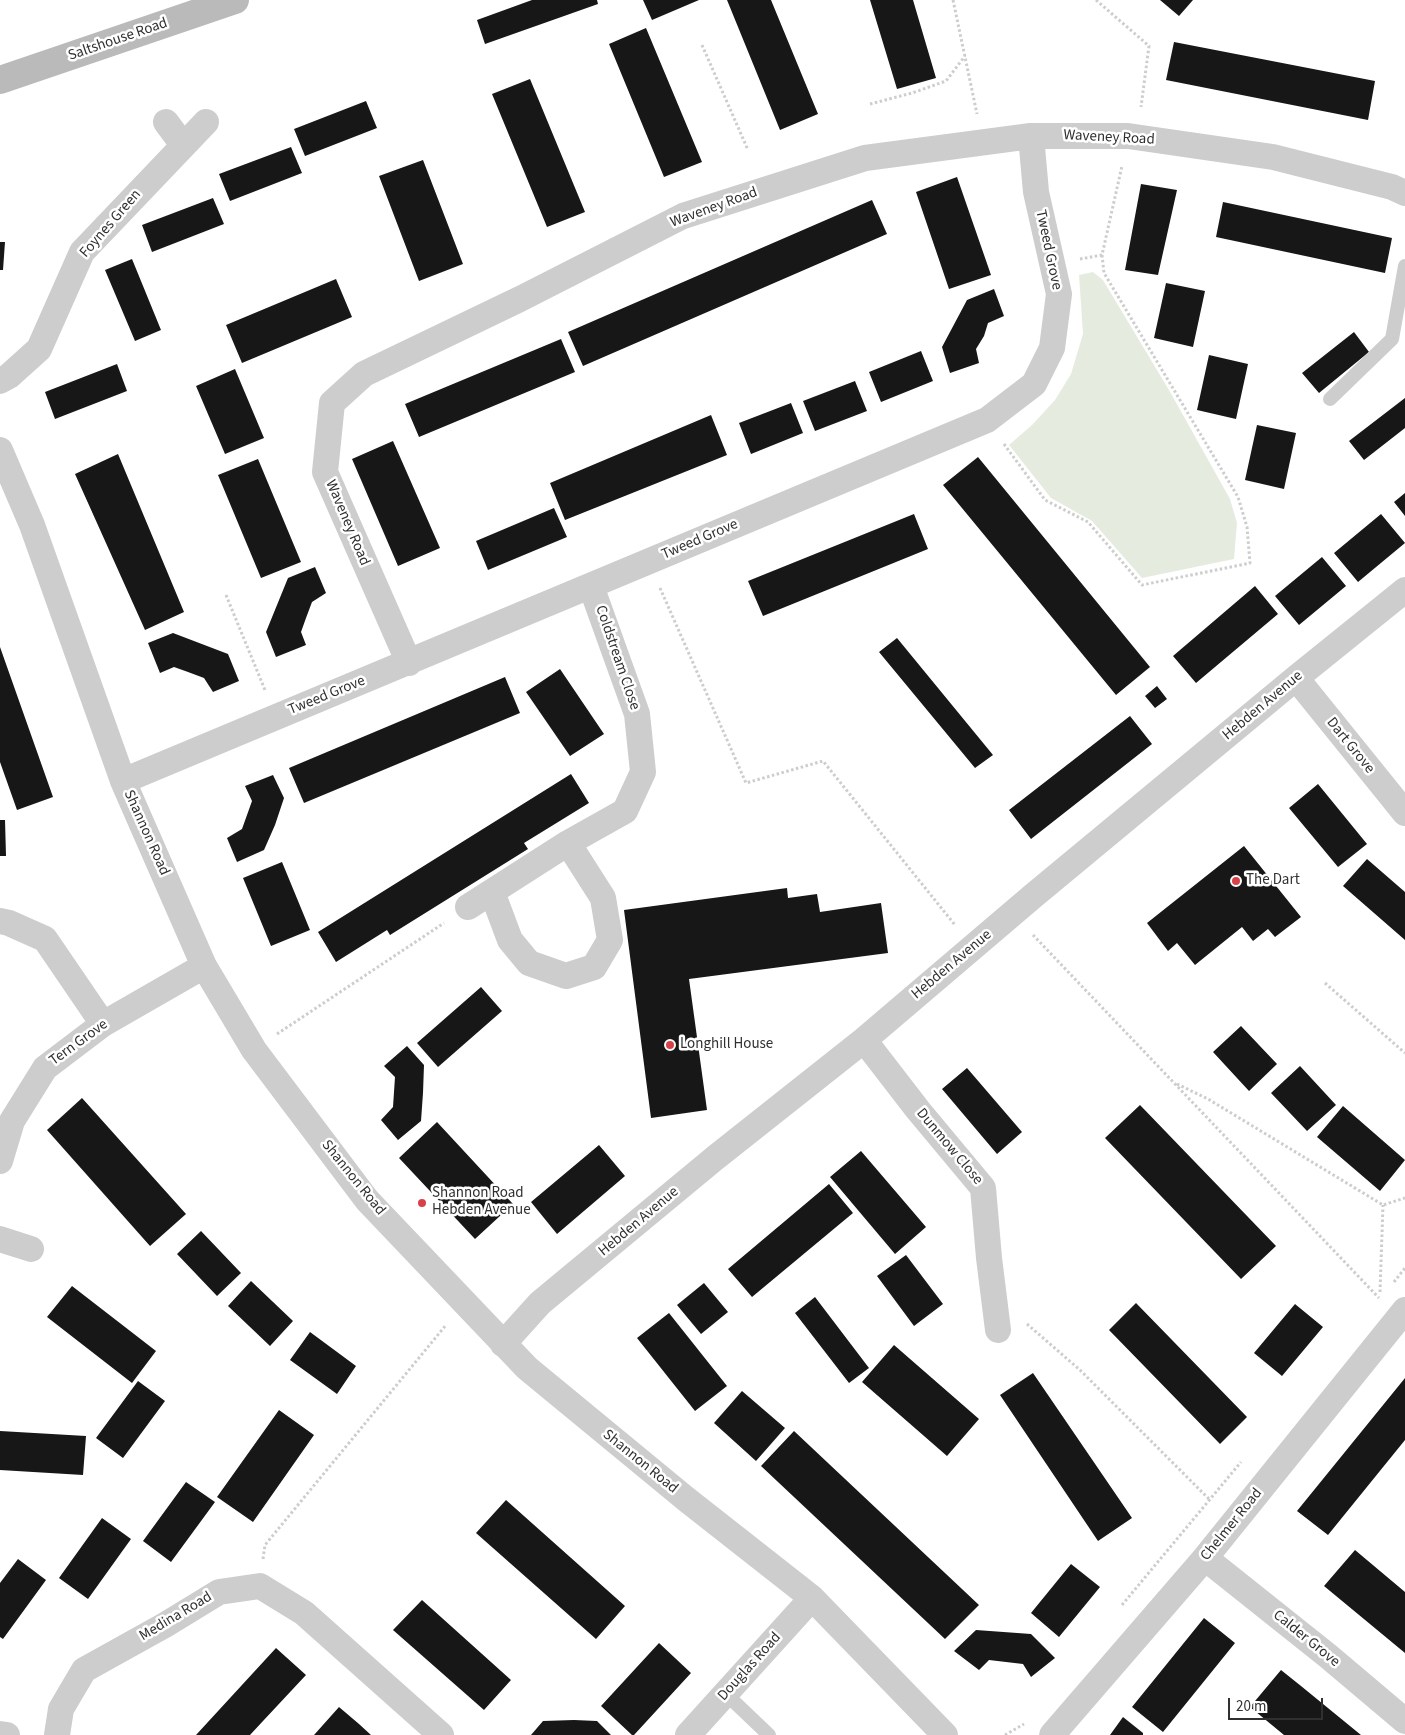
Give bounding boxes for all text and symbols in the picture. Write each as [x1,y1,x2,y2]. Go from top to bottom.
street label: Saltshouse Road [66,15,170,65]
street label: Waveney Road [1063,127,1155,149]
street label: Waveney Road [668,184,760,232]
street label: Foynes Green [76,186,146,262]
street label: Tweed Grove [1031,208,1065,292]
street label: Waveney Road [321,477,373,569]
street label: Tweed Grove [659,516,741,564]
street label: Coldstream Close [591,603,643,713]
street label: Hebden Avenue [1219,667,1307,745]
street label: Tweed Grove [286,672,368,720]
street label: Dart Grove [1322,714,1378,778]
street label: Shannon Road [119,787,173,879]
place label: The Dart [1246,872,1300,890]
marker: The Dart [1230,875,1242,887]
street label: Hebden Avenue [908,926,996,1004]
street label: Tern Grove [46,1016,112,1070]
place label: Longhill House [680,1036,773,1054]
marker: Longhill House [664,1039,676,1051]
street label: Dunmow Close [912,1105,986,1189]
street label: Shannon Road [317,1137,389,1219]
street label: Hebden Avenue [595,1183,683,1261]
place label: Shannon Road Hebden Avenue [432,1185,531,1220]
marker: Shannon Road Hebden Avenue [416,1197,428,1209]
street label: Shannon Road [599,1426,681,1498]
street label: Chelmer Road [1197,1485,1267,1565]
street label: Medina Road [137,1588,215,1646]
street label: Calder Grove [1269,1607,1343,1671]
street label: Douglas Road [715,1629,785,1705]
scale bar [1230,1688,1325,1720]
text: 20 m [1236,1696,1266,1717]

